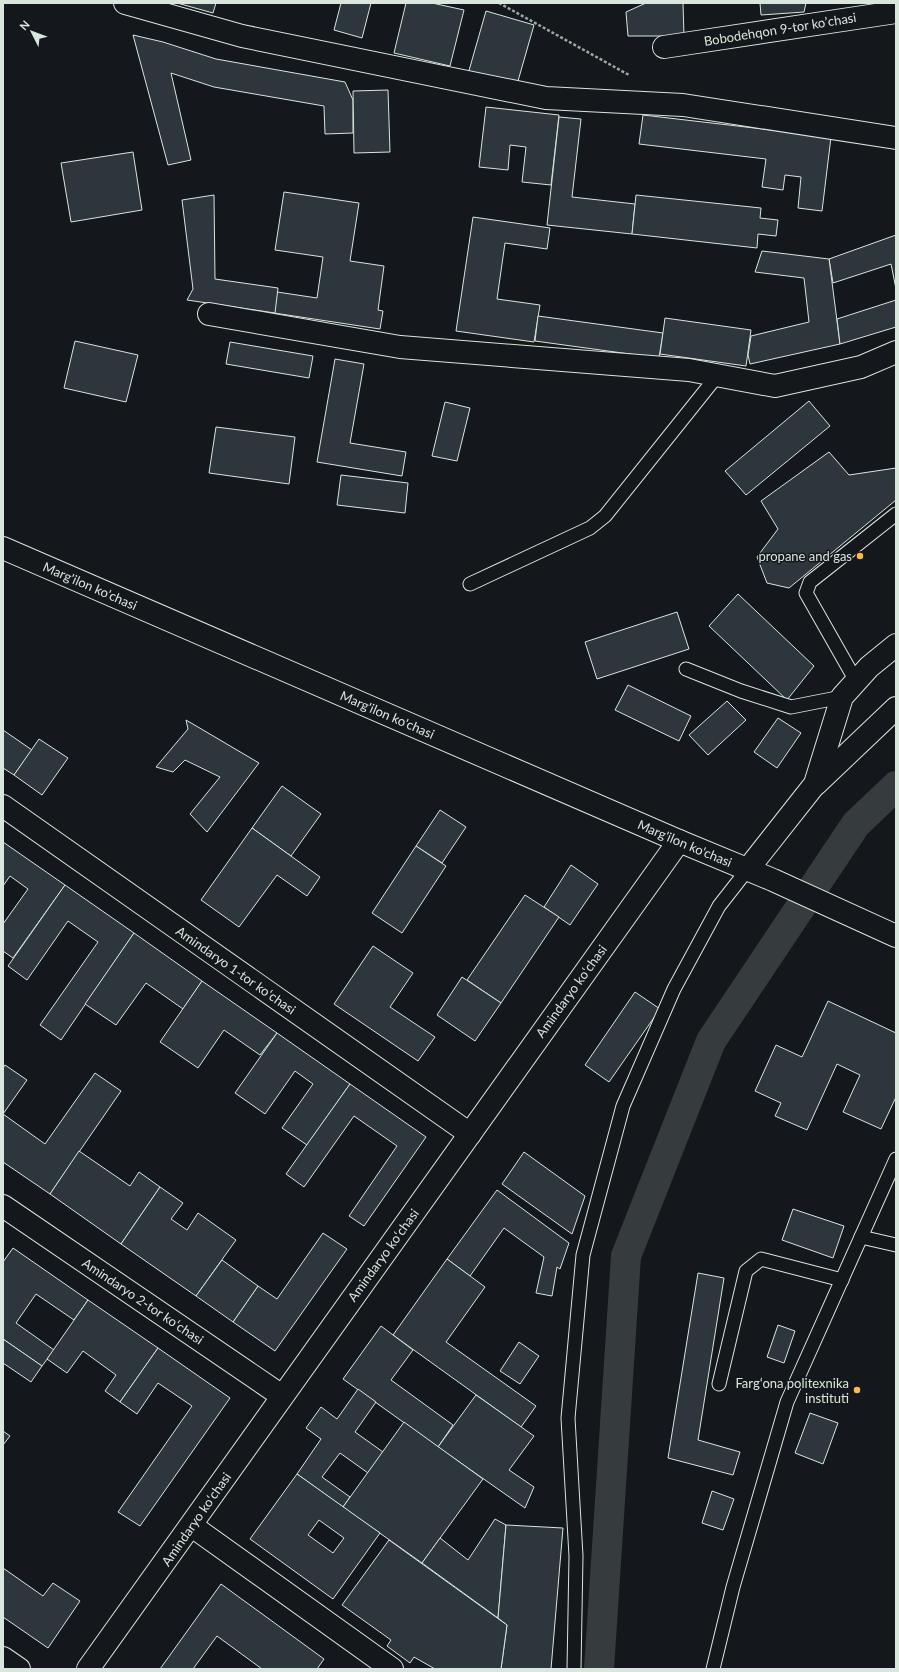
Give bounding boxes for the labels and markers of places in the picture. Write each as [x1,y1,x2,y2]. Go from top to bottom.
place label: propane and gas [759,548,852,564]
marker: propane and gas [855,551,865,561]
place label: Fargʻona politexnika instituti [735,1375,849,1406]
marker: Fargʻona politexnika instituti [852,1385,862,1395]

